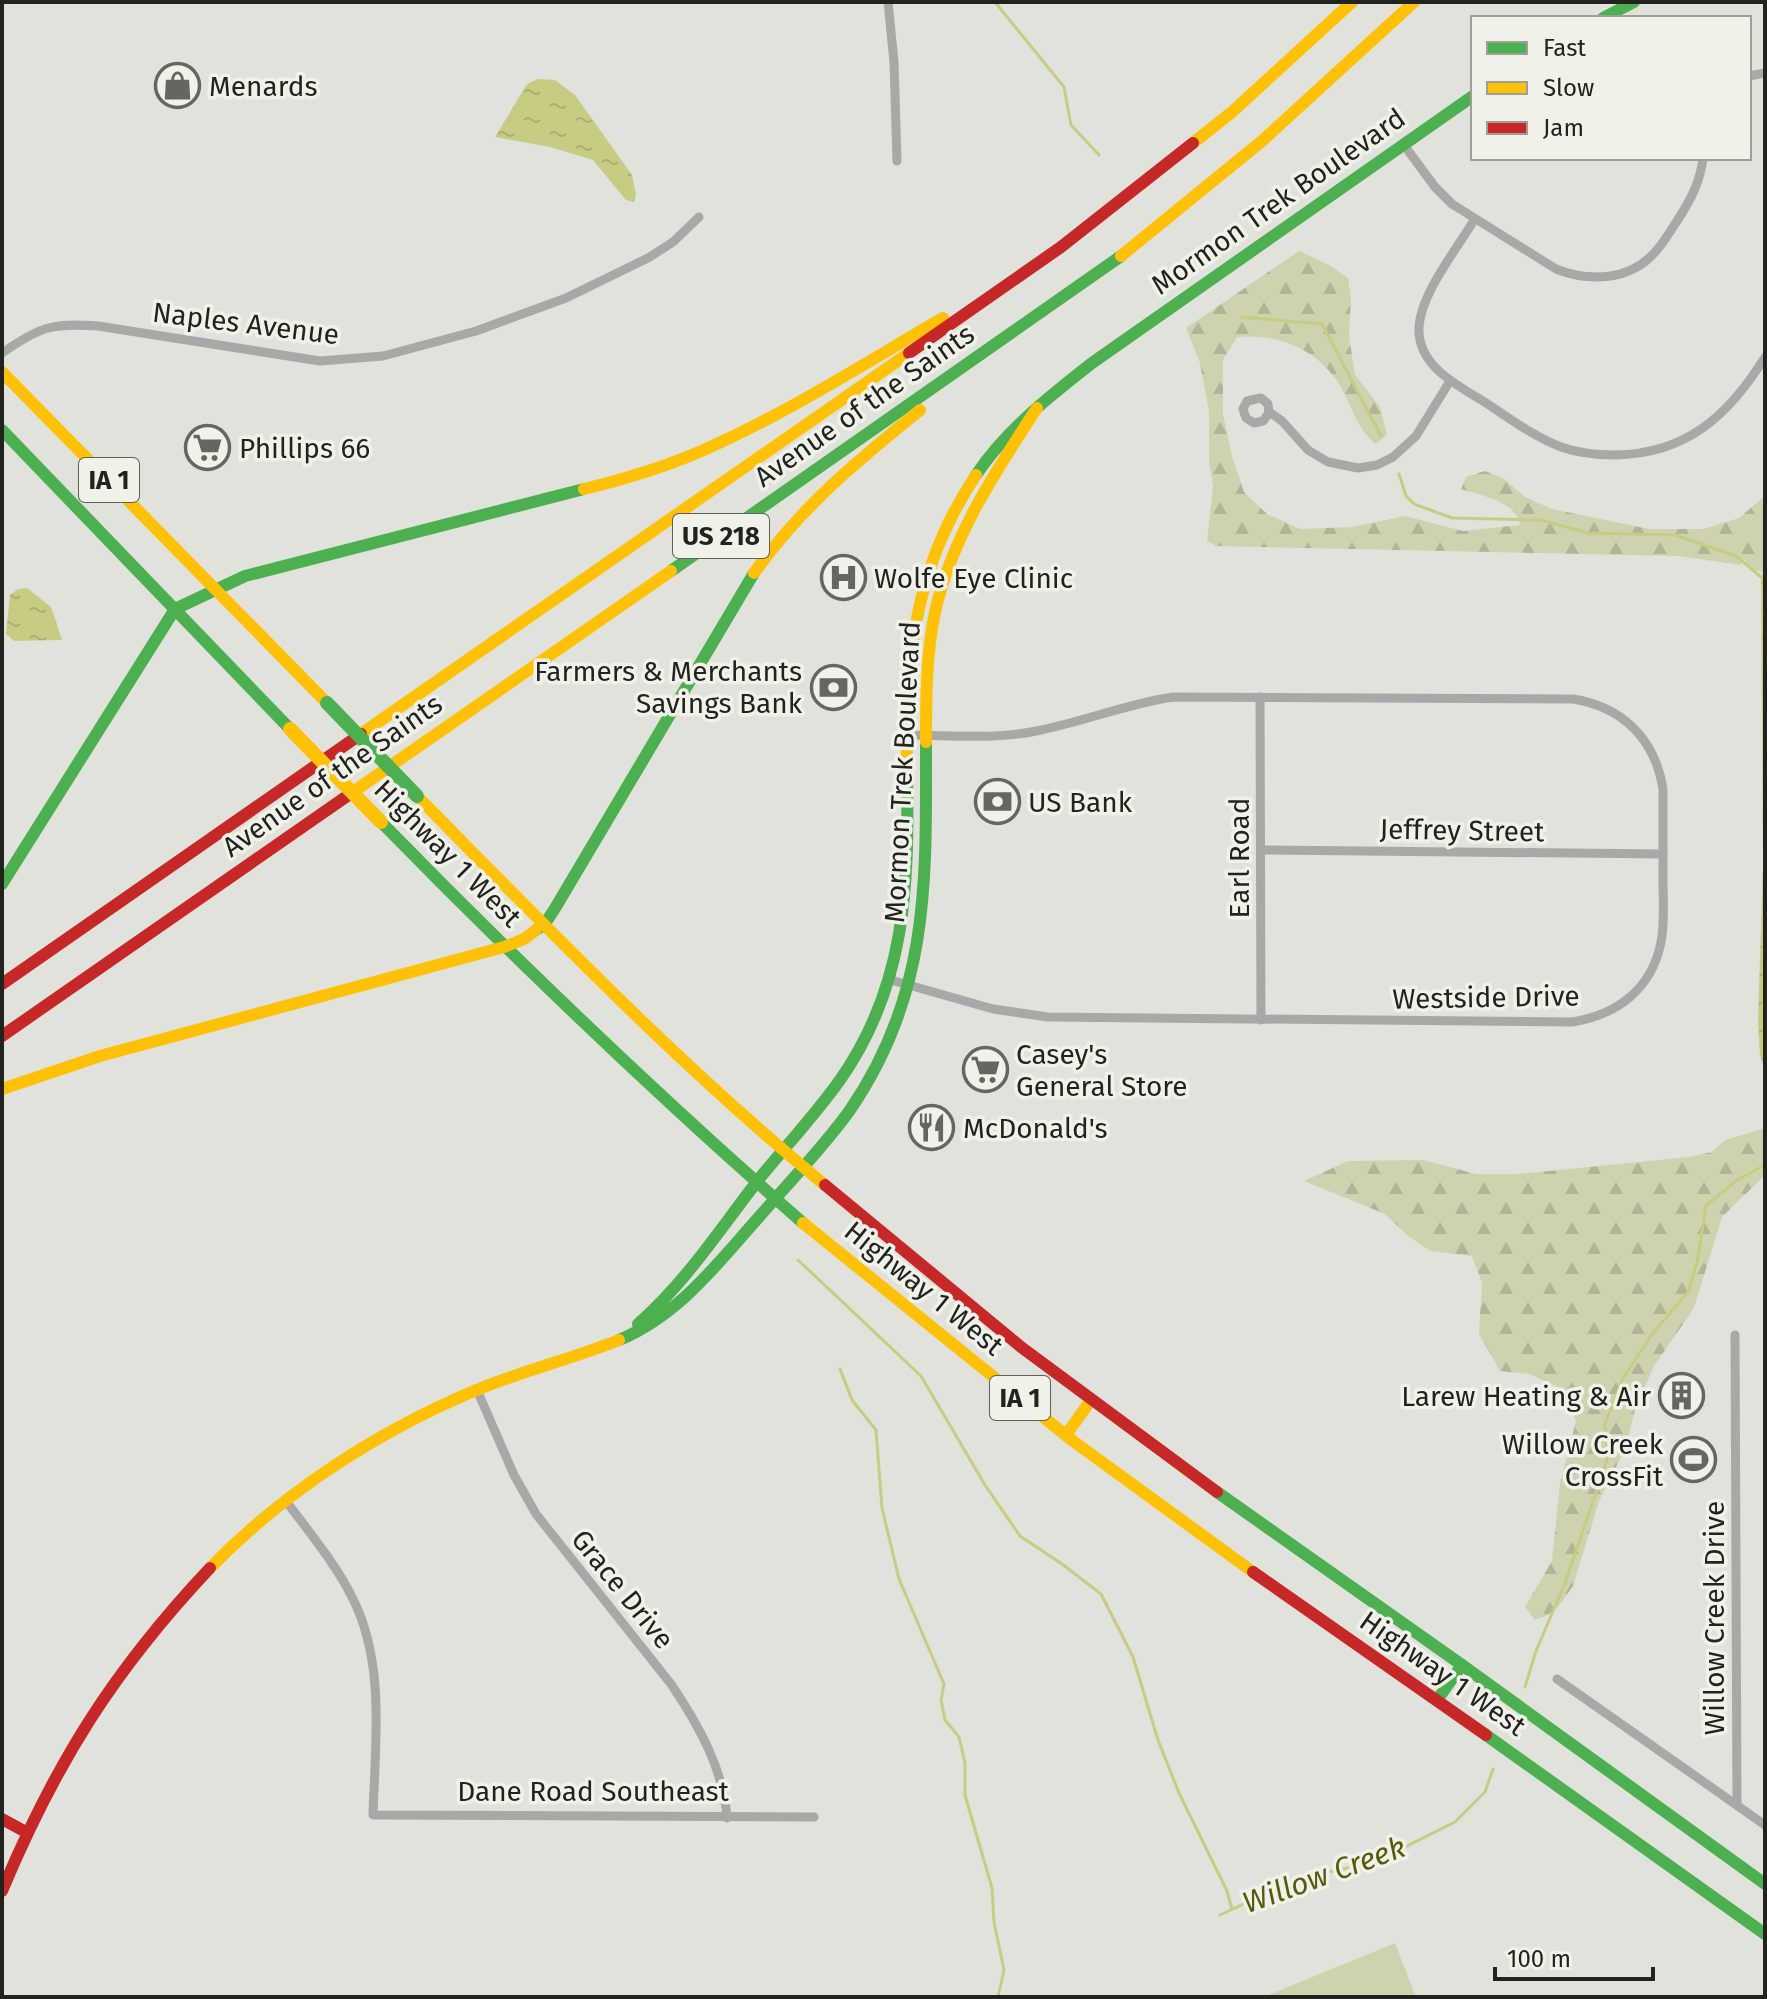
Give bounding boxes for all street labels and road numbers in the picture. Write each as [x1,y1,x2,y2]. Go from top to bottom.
street label: Mormon Trek Boulevard [1145,101,1411,302]
street label: Naples Avenue [151,296,341,351]
street label: Avenue of the Saints [748,317,981,494]
road number: IA 1 [79,458,139,502]
road number: US 218 [673,514,769,558]
street label: Mormon Trek Boulevard [878,620,927,924]
street label: Avenue of the Saints [216,687,449,864]
street label: Highway 1 West [367,773,529,934]
street label: Earl Road [1223,798,1256,918]
street label: Jeffrey Street [1379,813,1546,848]
street label: Westside Drive [1392,979,1580,1016]
street label: Highway 1 West [838,1214,1010,1363]
road number: IA 1 [990,1376,1050,1420]
street label: Willow Creek Drive [1698,1501,1731,1735]
street label: Grace Drive [565,1523,681,1656]
street label: Highway 1 West [1354,1604,1533,1743]
street label: Dane Road Southeast [457,1775,730,1808]

